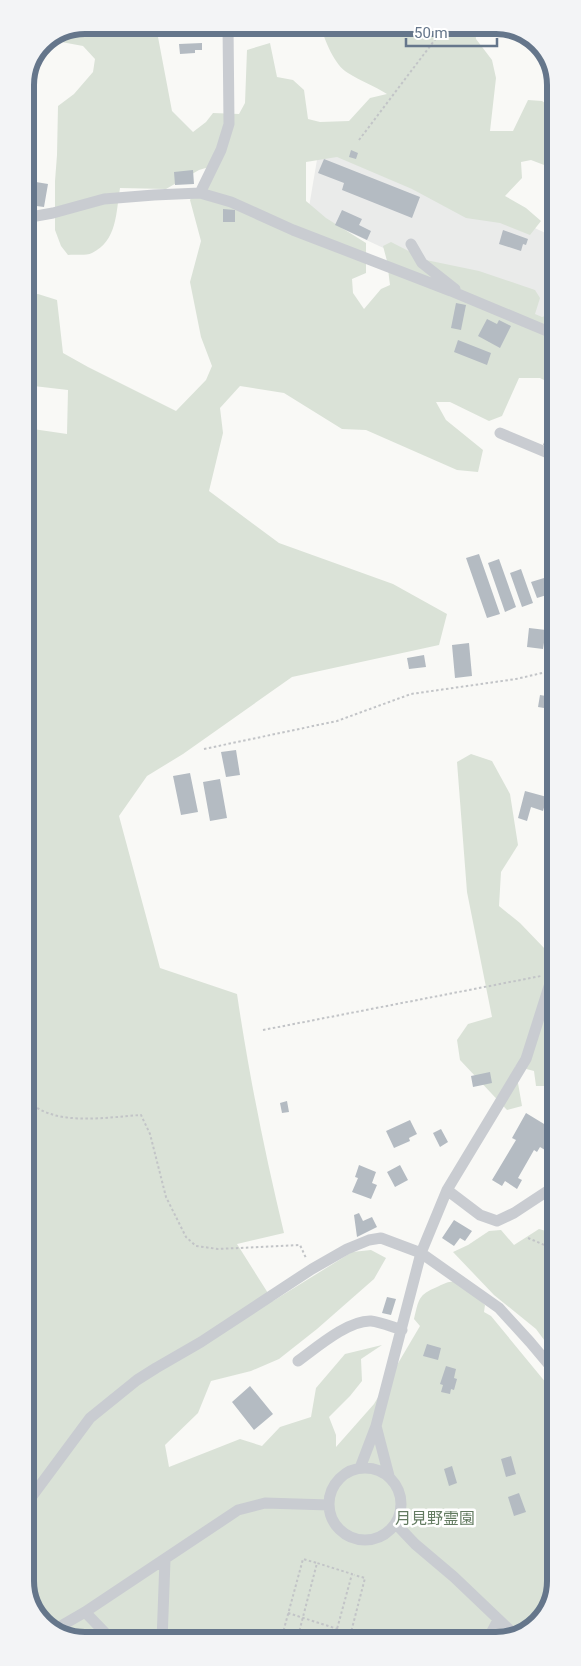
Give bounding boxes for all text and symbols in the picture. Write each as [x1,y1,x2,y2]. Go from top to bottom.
scale bar [406,15,497,47]
text: 50 m [414,24,448,42]
park label: 月見野霊園 [395,1509,475,1528]

